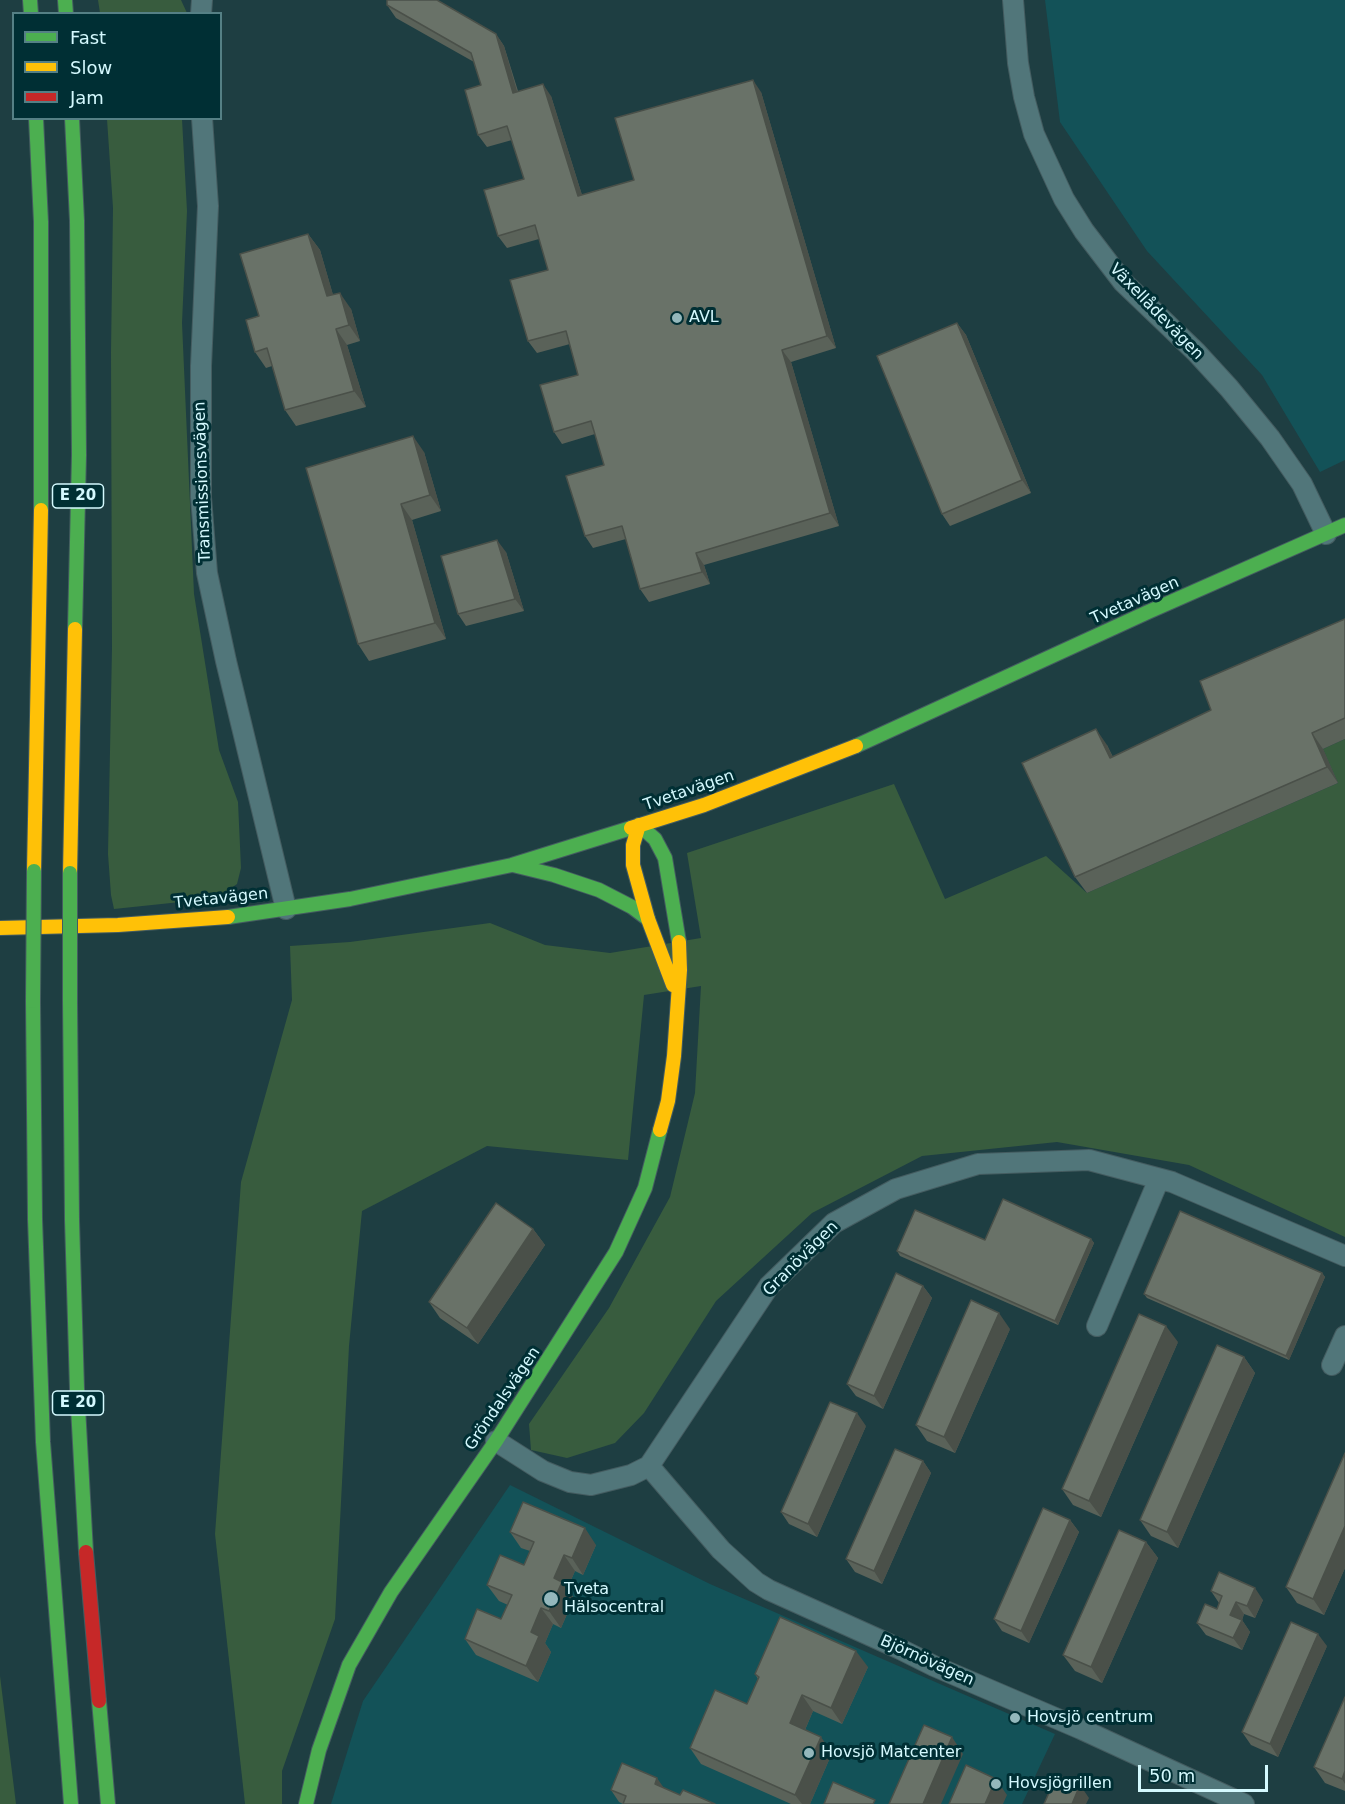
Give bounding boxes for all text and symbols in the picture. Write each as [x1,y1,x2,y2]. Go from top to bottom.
legend [12,12,222,120]
text: Fast [70,27,106,48]
text: Slow [70,57,112,78]
text: Jam [70,87,104,108]
street label: Växellådevägen [1105,260,1207,364]
place label: AVL [689,308,719,328]
marker: AVL [670,311,684,325]
street label: Transmissionsvägen [191,401,215,563]
road number: E 20 [52,484,104,508]
street label: Tvetavägen [1088,573,1182,629]
street label: Tvetavägen [641,767,737,815]
street label: Tvetavägen [173,885,269,913]
street label: Granövägen [760,1218,842,1300]
street label: Gröndalsvägen [461,1344,545,1454]
road number: E 20 [52,1391,104,1415]
place label: Tveta Hälsocentral [564,1580,664,1618]
marker: Tveta Hälsocentral [542,1590,560,1608]
street label: Björnövägen [877,1632,977,1690]
place label: Hovsjö centrum [1027,1708,1153,1728]
marker: Hovsjö centrum [1008,1711,1022,1725]
place label: Hovsjö Matcenter [821,1743,961,1763]
marker: Hovsjö Matcenter [802,1746,816,1760]
scale bar [1141,1753,1272,1791]
text: 50 m [1149,1765,1195,1786]
place label: Hovsjögrillen [1008,1774,1112,1794]
marker: Hovsjögrillen [989,1777,1003,1791]

